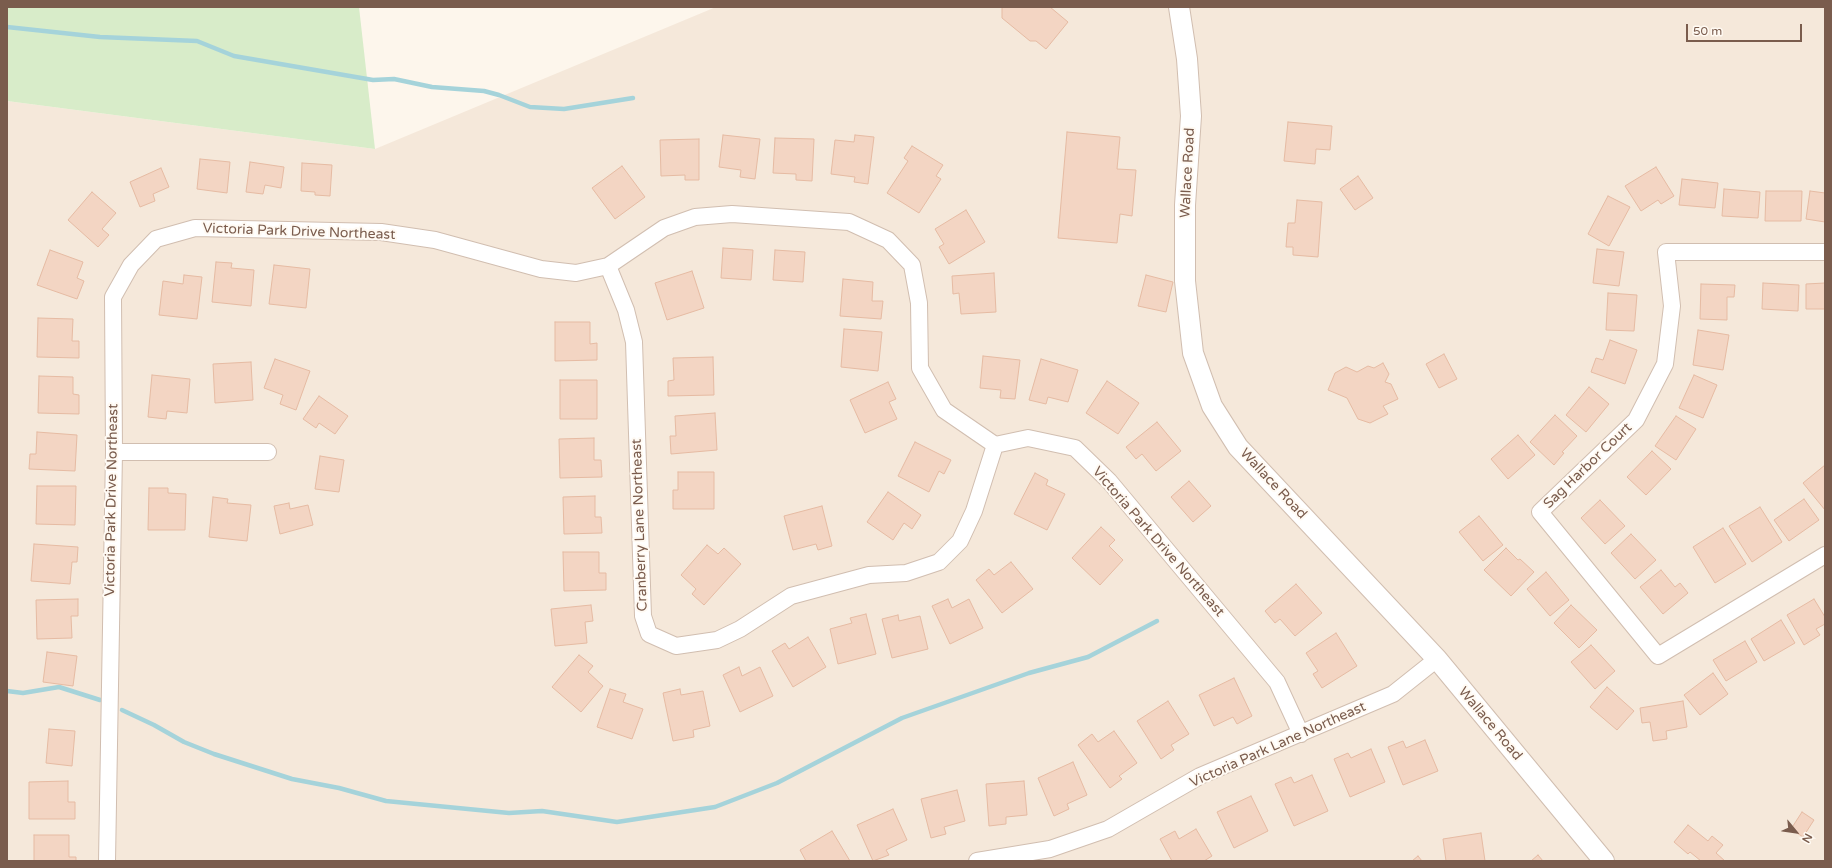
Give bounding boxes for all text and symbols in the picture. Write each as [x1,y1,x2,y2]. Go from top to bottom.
scale bar [1688,16,1804,42]
text: 50 m [1693,24,1722,38]
street label: Wallace Road [1177,127,1199,219]
street label: Victoria Park Drive Northeast [202,220,396,244]
street label: Victoria Park Drive Northeast [102,403,122,597]
street label: Sag Harbor Court [1540,420,1636,512]
street label: Cranberry Lane Northeast [629,438,651,612]
street label: Wallace Road [1236,445,1310,523]
street label: Victoria Park Drive Northeast [1088,464,1228,620]
street label: Wallace Road [1454,684,1526,764]
street label: Victoria Park Lane Northeast [1187,699,1369,791]
north arrow [1776,812,1816,852]
text: N [1799,831,1815,845]

